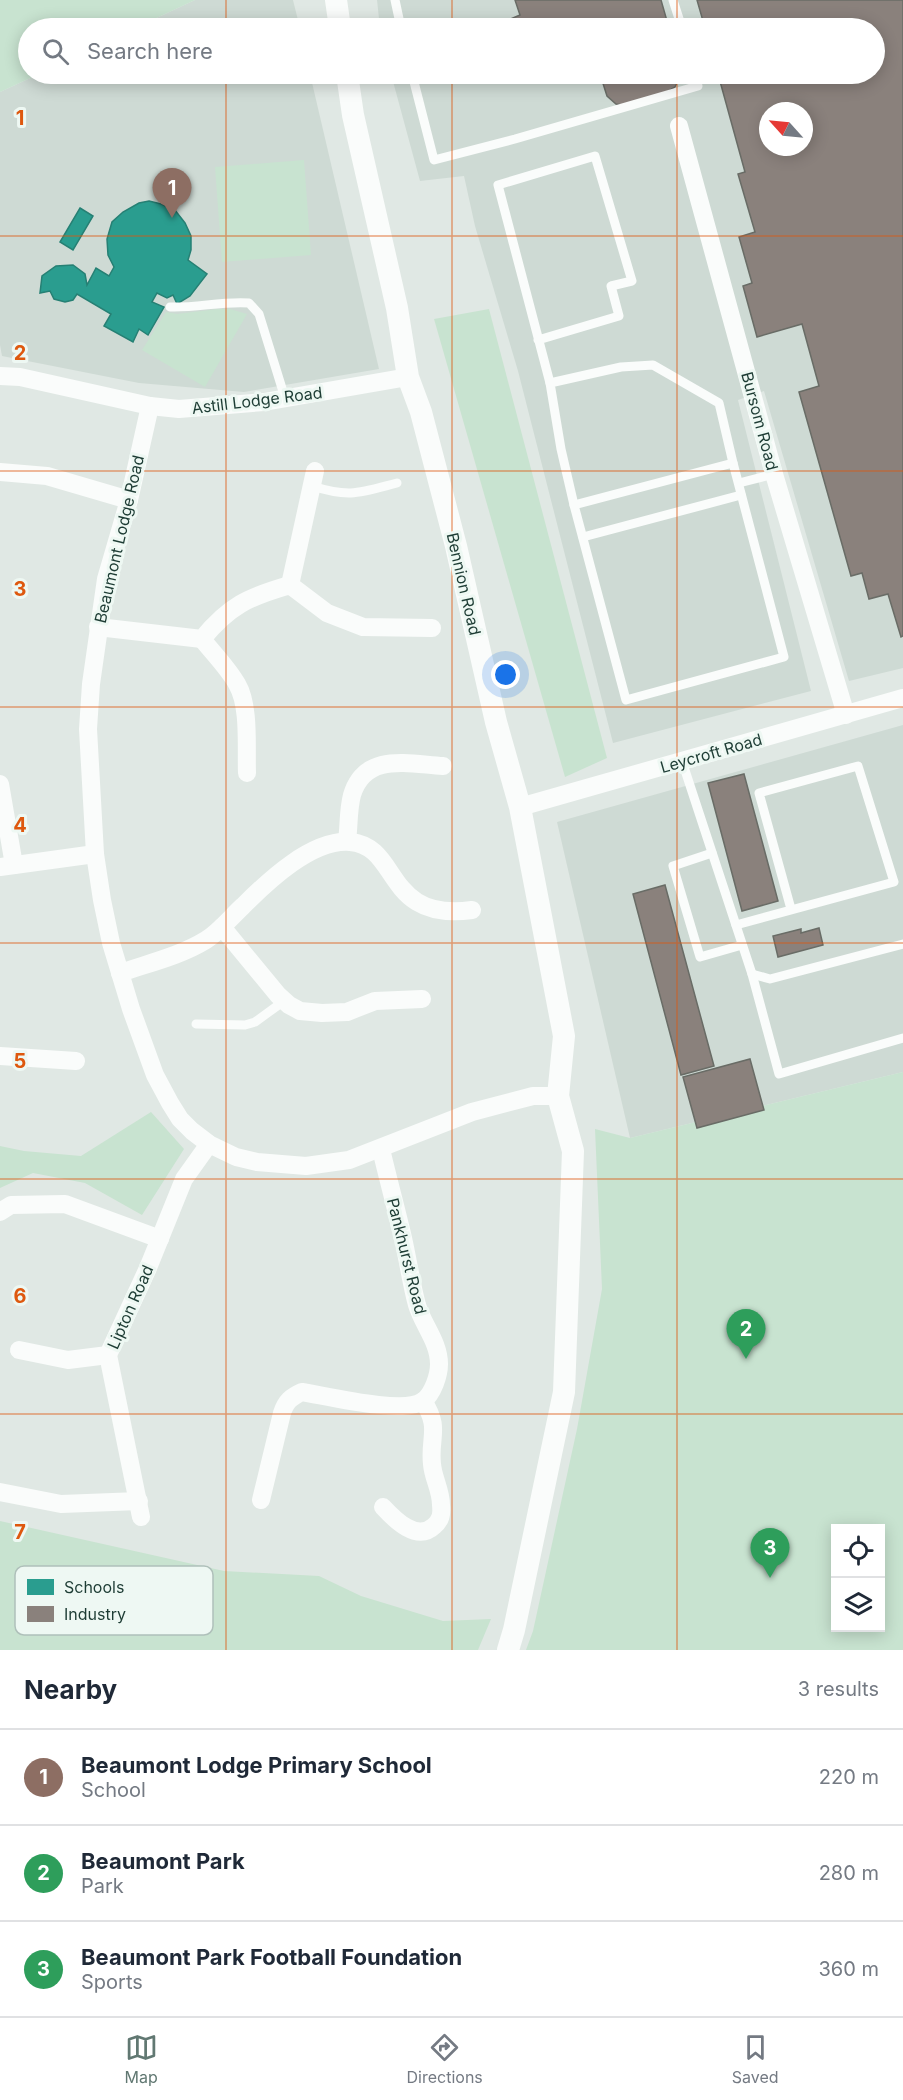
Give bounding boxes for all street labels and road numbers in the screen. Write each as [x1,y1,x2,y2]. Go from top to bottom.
street label: Bursom Road [737,370,783,472]
street label: Astill Lodge Road [191,382,323,418]
street label: Beaumont Lodge Road [90,453,148,625]
street label: Bennion Road [442,531,486,637]
street label: Leycroft Road [658,729,764,777]
street label: Pankhurst Road [383,1196,431,1316]
street label: Lipton Road [103,1262,157,1352]

